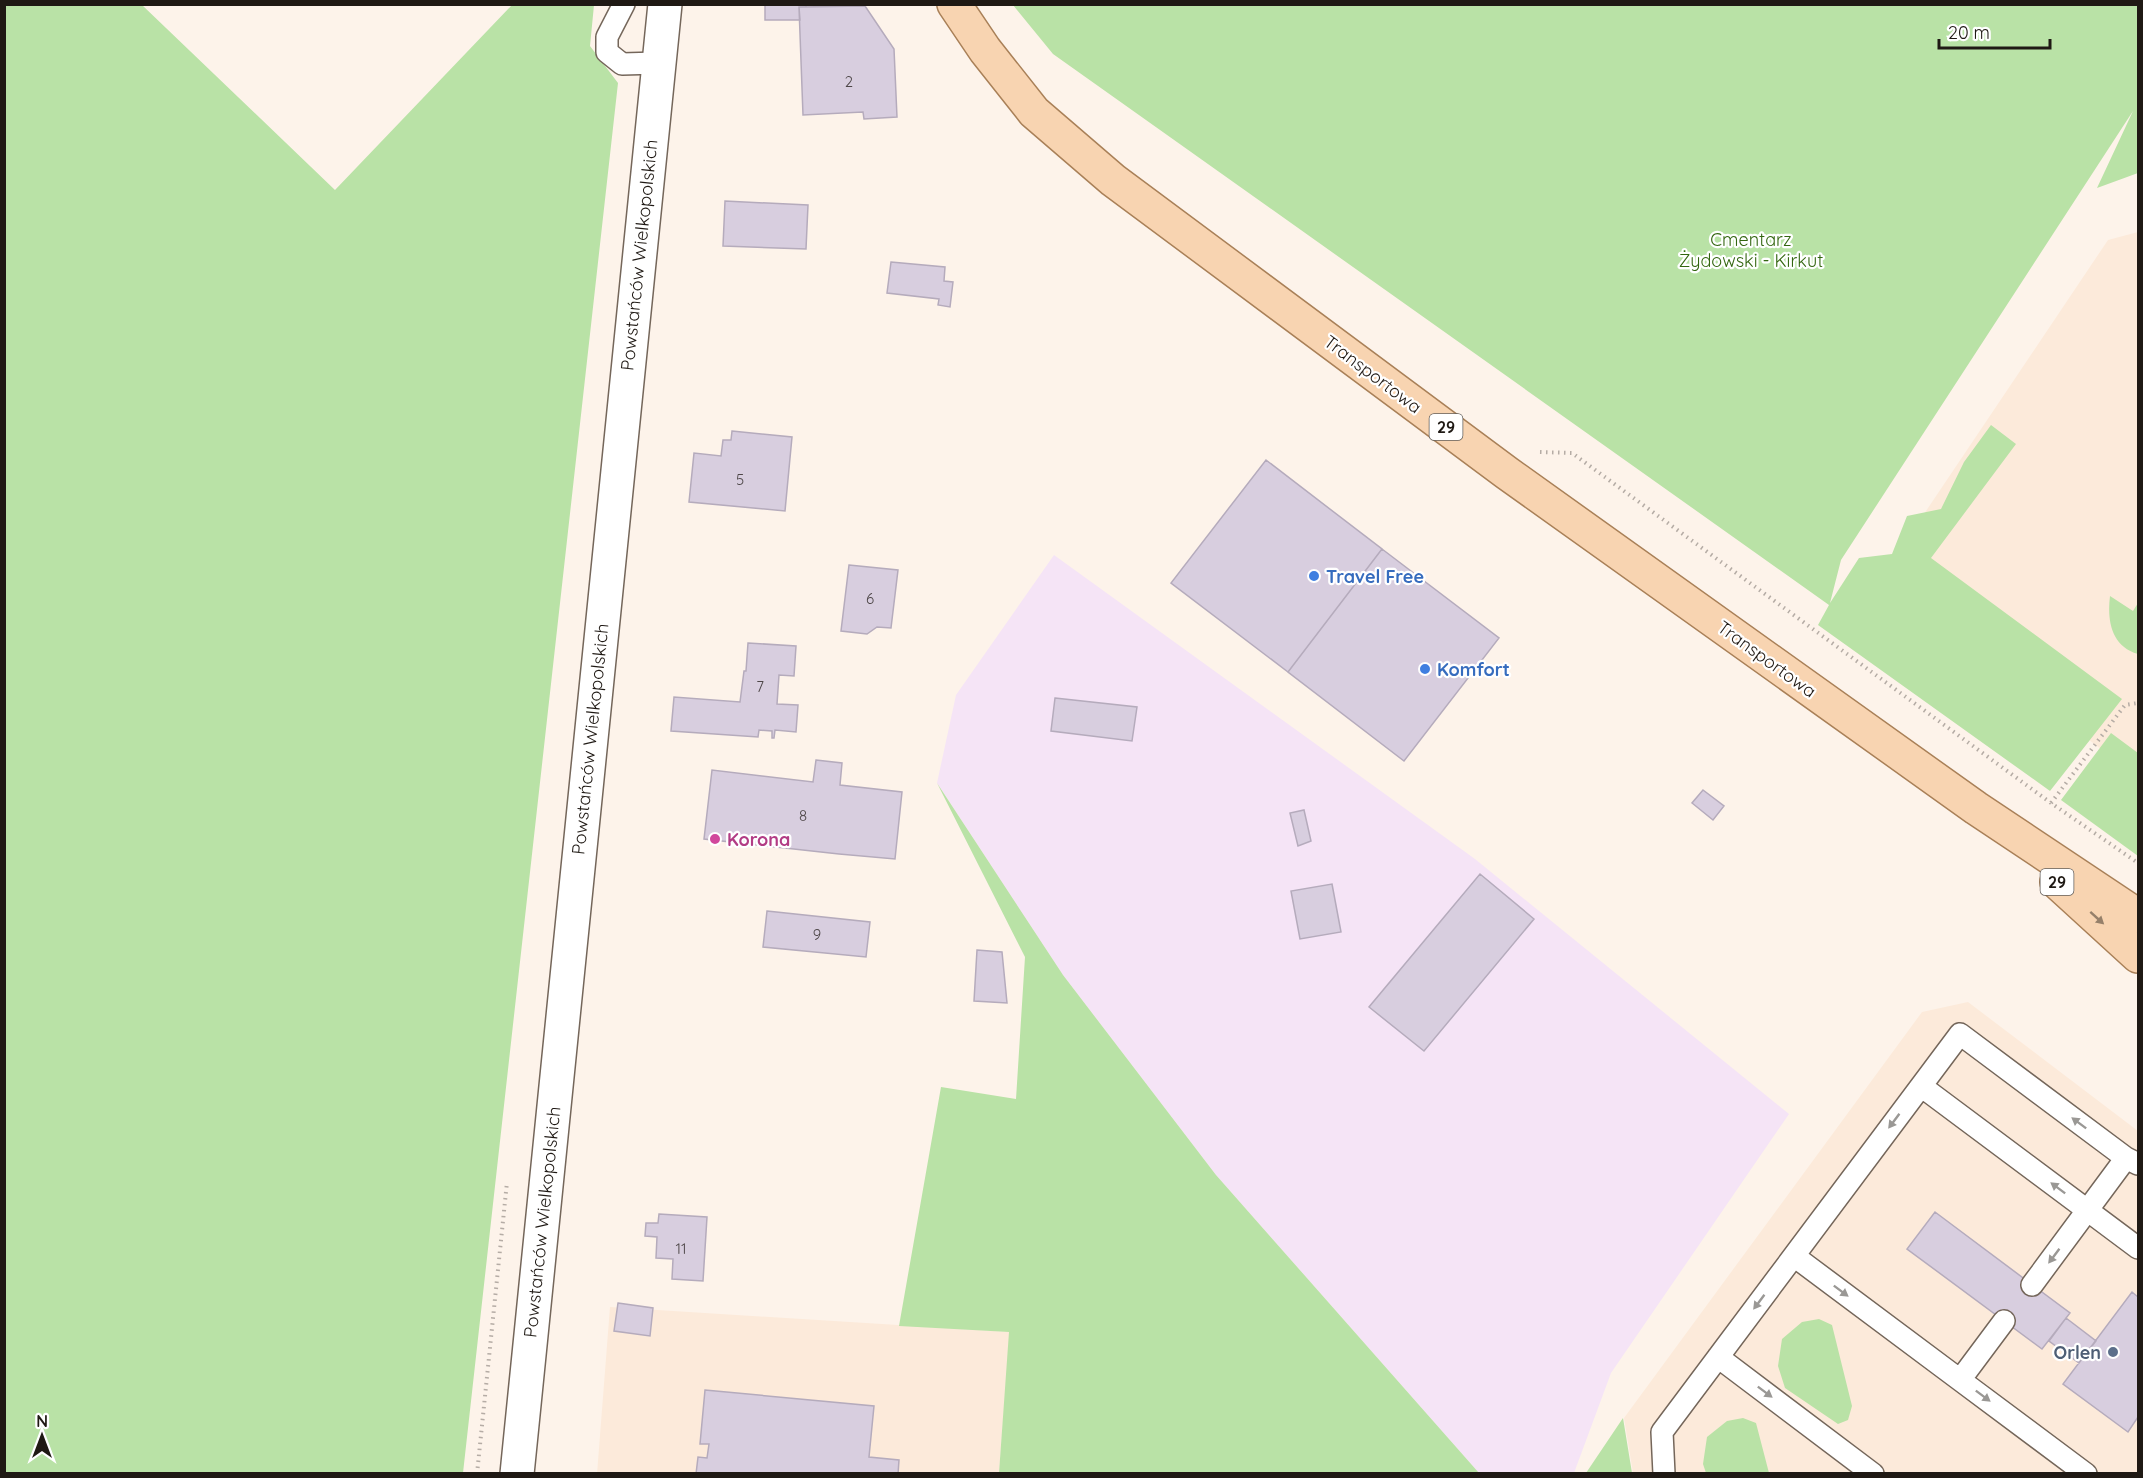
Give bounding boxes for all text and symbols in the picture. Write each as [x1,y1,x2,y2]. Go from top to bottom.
scale bar [1939,12,2050,50]
text: 20 m [1948,21,1990,44]
house number: 2 [845,72,853,91]
street label: Powstańców Wielkopolskich [615,138,663,372]
park label: Cmentarz Żydowski - Kirkut [1679,228,1823,272]
street label: Transportowa [1320,330,1426,418]
road number: 29 [1430,414,1462,440]
house number: 5 [736,470,744,489]
place label: Travel Free [1326,565,1424,588]
marker: Travel Free [1307,569,1321,583]
house number: 6 [866,589,874,608]
street label: Transportowa [1713,615,1821,703]
street label: Powstańców Wielkopolskich [566,622,614,856]
place label: Komfort [1437,658,1510,681]
marker: Komfort [1418,662,1432,676]
house number: 7 [756,677,764,696]
house number: 8 [799,806,807,825]
place label: Korona [727,828,790,851]
marker: Korona [708,832,722,846]
road number: 29 [2040,869,2074,895]
one-way arrow [2089,911,2104,924]
house number: 9 [813,925,821,944]
street label: Powstańców Wielkopolskich [518,1105,566,1339]
one-way arrow [1889,1114,1901,1129]
one-way arrow [2072,1118,2087,1130]
one-way arrow [2050,1181,2066,1194]
house number: 11 [675,1239,687,1258]
one-way arrow [2048,1248,2060,1263]
one-way arrow [1833,1284,1849,1297]
one-way arrow [1753,1295,1765,1310]
place label: Orlen [2053,1341,2101,1364]
marker: Orlen [2106,1345,2120,1359]
one-way arrow [1757,1386,1772,1398]
one-way arrow [1975,1390,1990,1402]
north arrow [12,1406,72,1466]
text: N [36,1411,48,1431]

